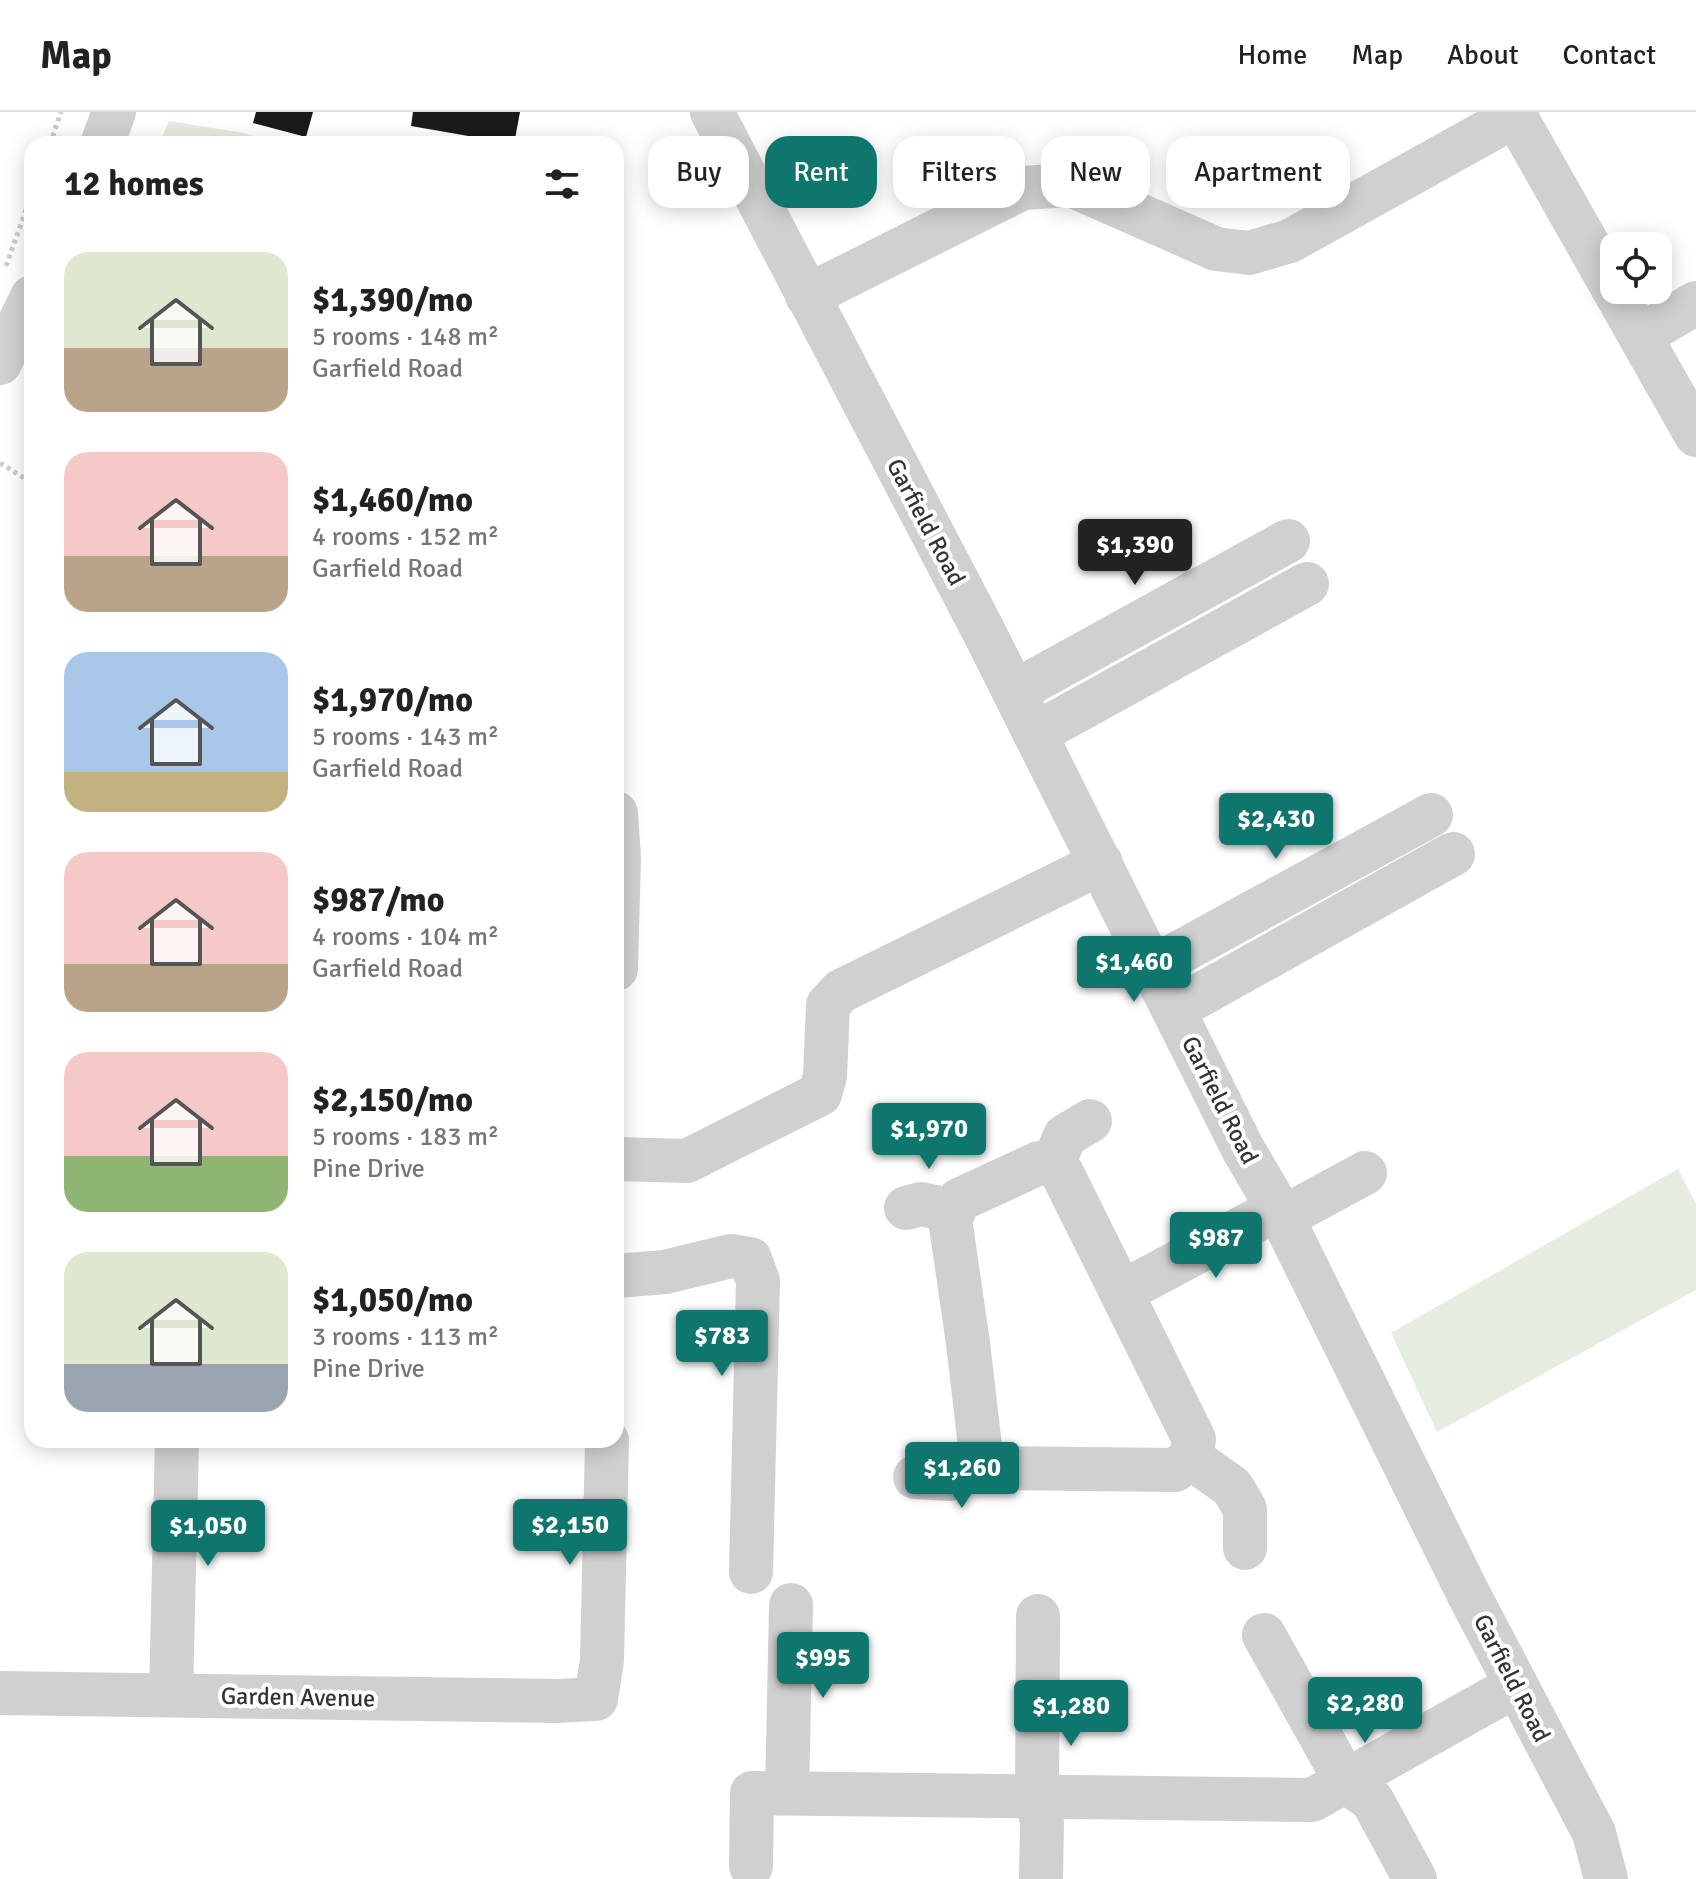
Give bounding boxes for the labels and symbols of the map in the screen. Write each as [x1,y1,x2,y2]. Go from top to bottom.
street label: Garfield Road [880,453,972,591]
pin: $1,390 [1070,519,1200,587]
pin: $2,430 [1211,793,1341,861]
pin: $1,460 [1069,936,1199,1004]
street label: Garfield Road [1175,1031,1265,1169]
pin: $1,970 [864,1103,994,1171]
pin: $987 [1169,1212,1263,1280]
pin: $783 [675,1310,769,1378]
pin: $1,260 [897,1442,1027,1510]
pin: $2,150 [505,1499,635,1567]
pin: $1,050 [143,1500,273,1568]
street label: Garfield Road [1467,1609,1557,1747]
pin: $995 [776,1632,870,1700]
pin: $2,280 [1300,1677,1430,1745]
pin: $1,280 [1006,1680,1136,1748]
street label: Garden Avenue [221,1681,375,1713]

